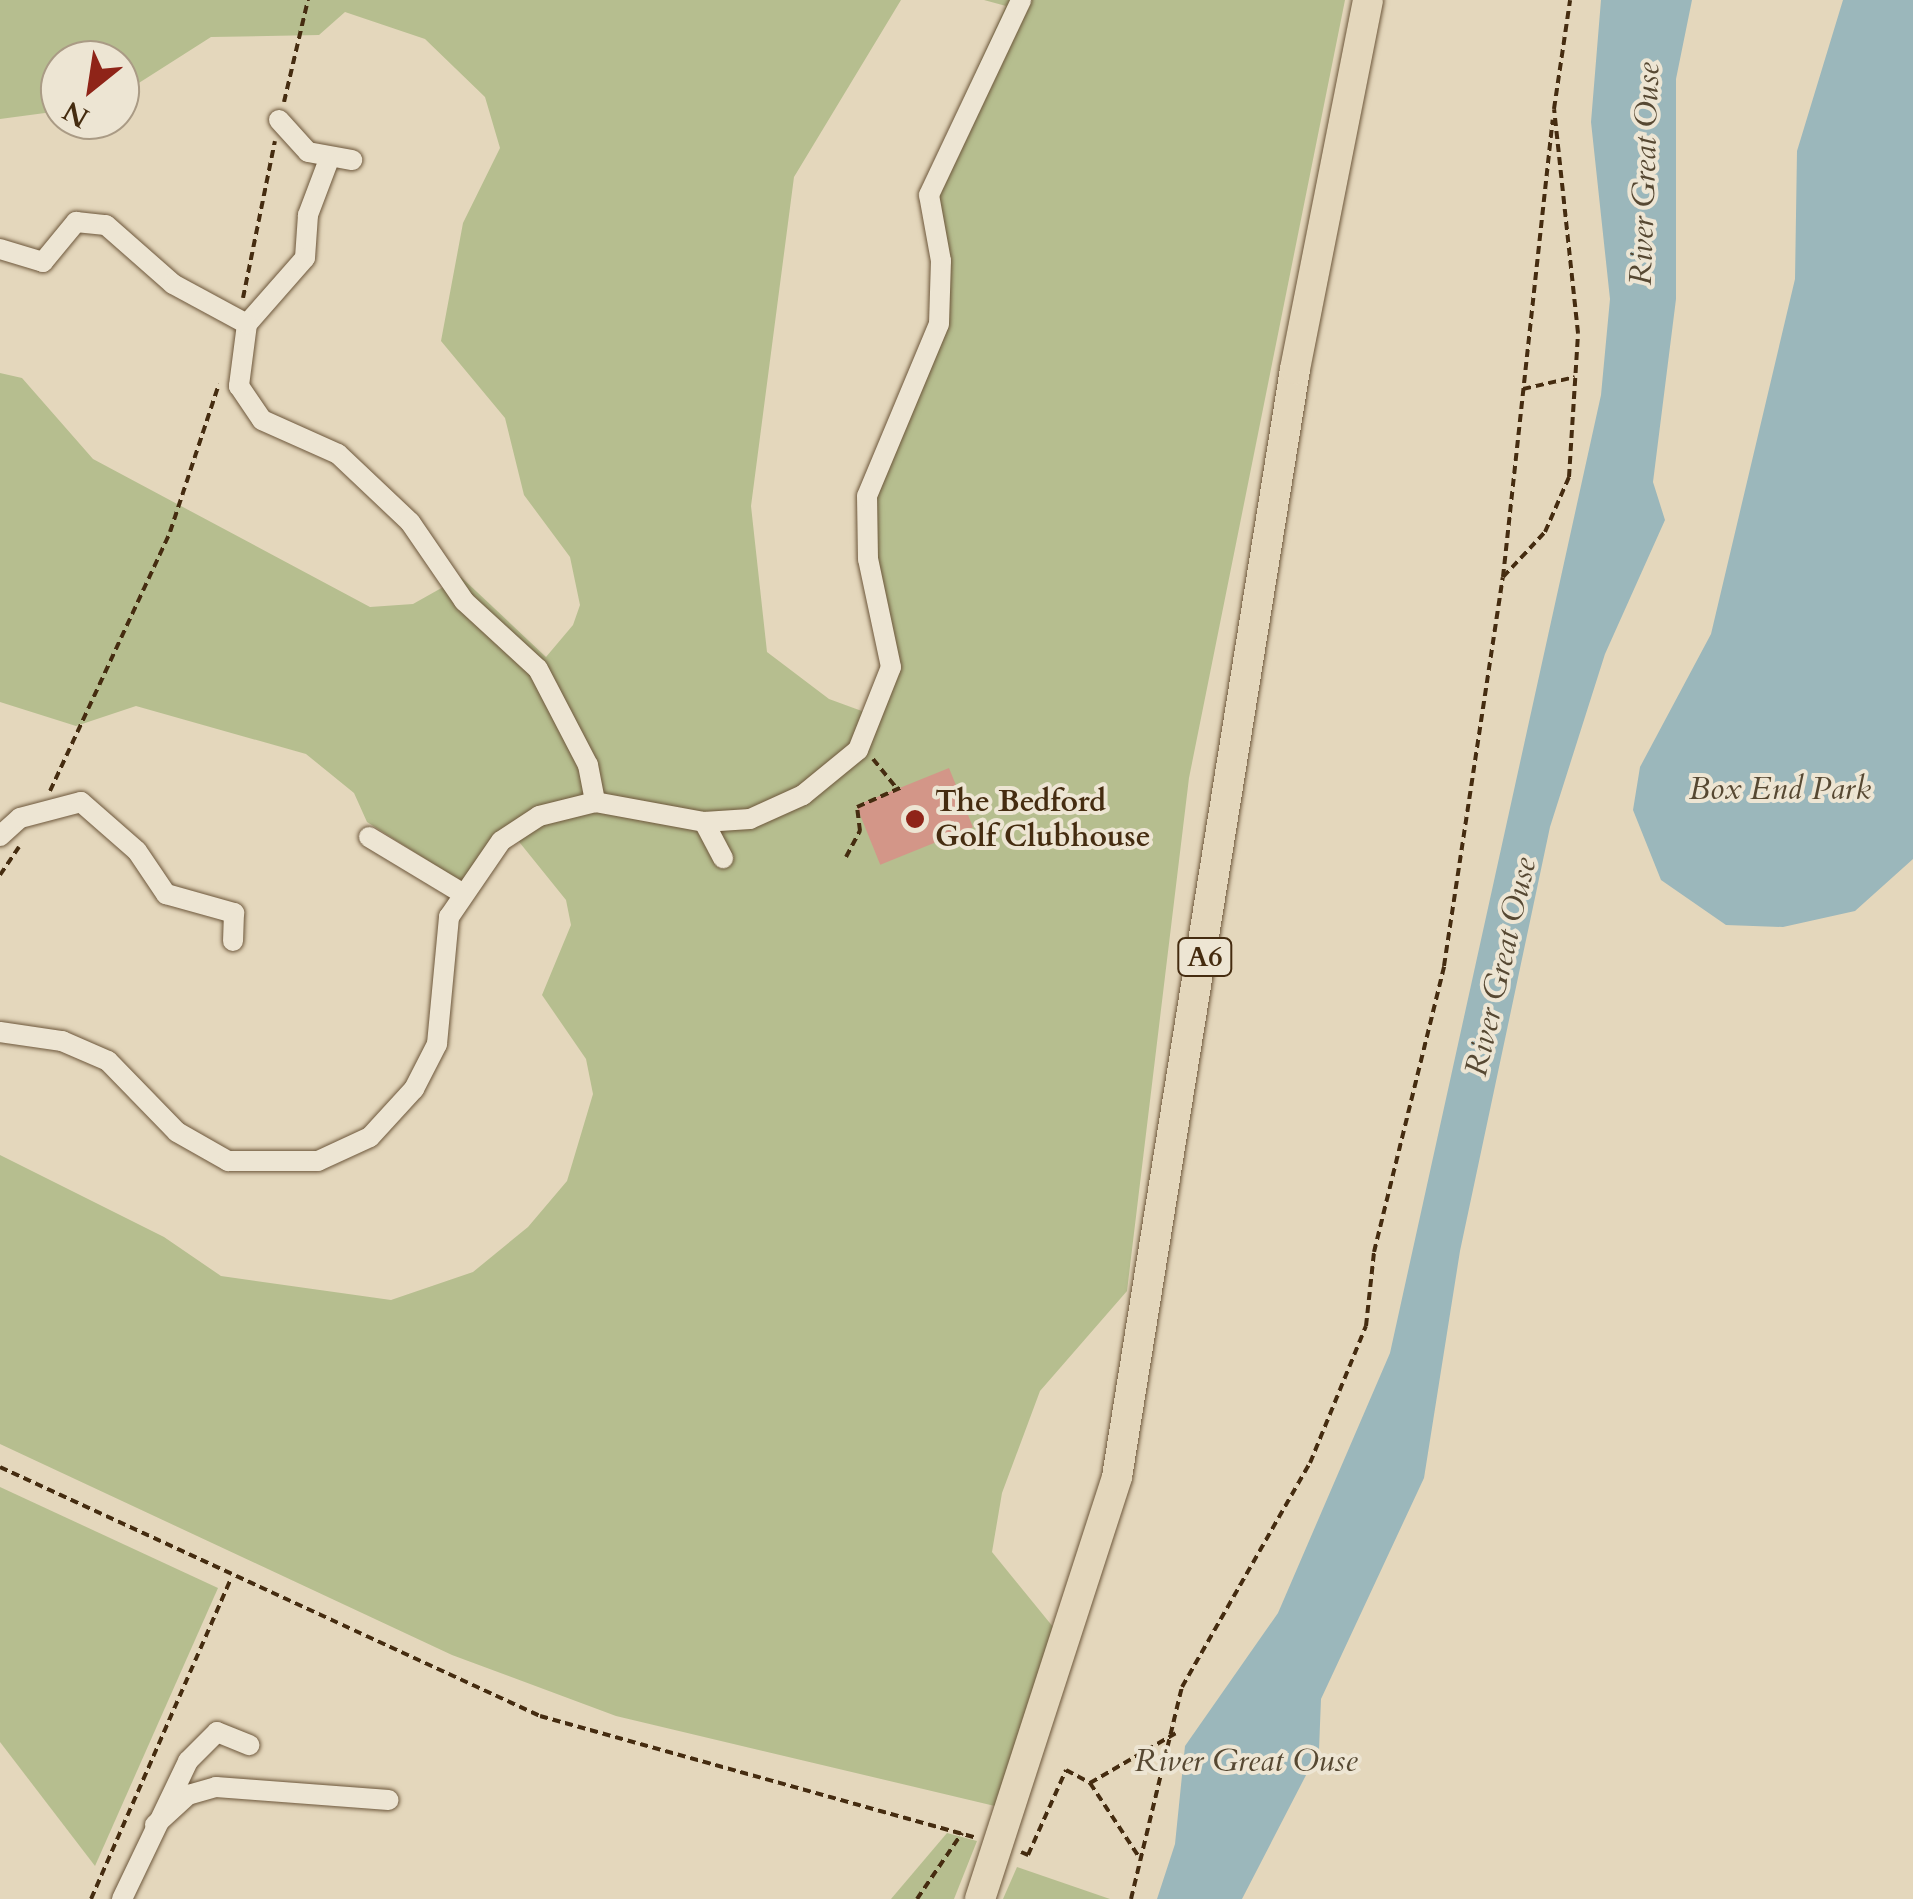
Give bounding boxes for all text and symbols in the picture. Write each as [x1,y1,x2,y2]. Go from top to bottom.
north arrow [40,40,140,140]
water label: River Great Ouse [1622,62,1668,286]
text: N [56,92,96,137]
water label: Box End Park [1689,770,1871,808]
place label: The Bedford Golf Clubhouse [935,784,1151,854]
marker: The Bedford Golf Clubhouse [904,808,926,830]
water label: River Great Ouse [1457,854,1545,1080]
road number: A6 [1175,934,1235,980]
water label: River Great Ouse [1134,1742,1358,1780]

